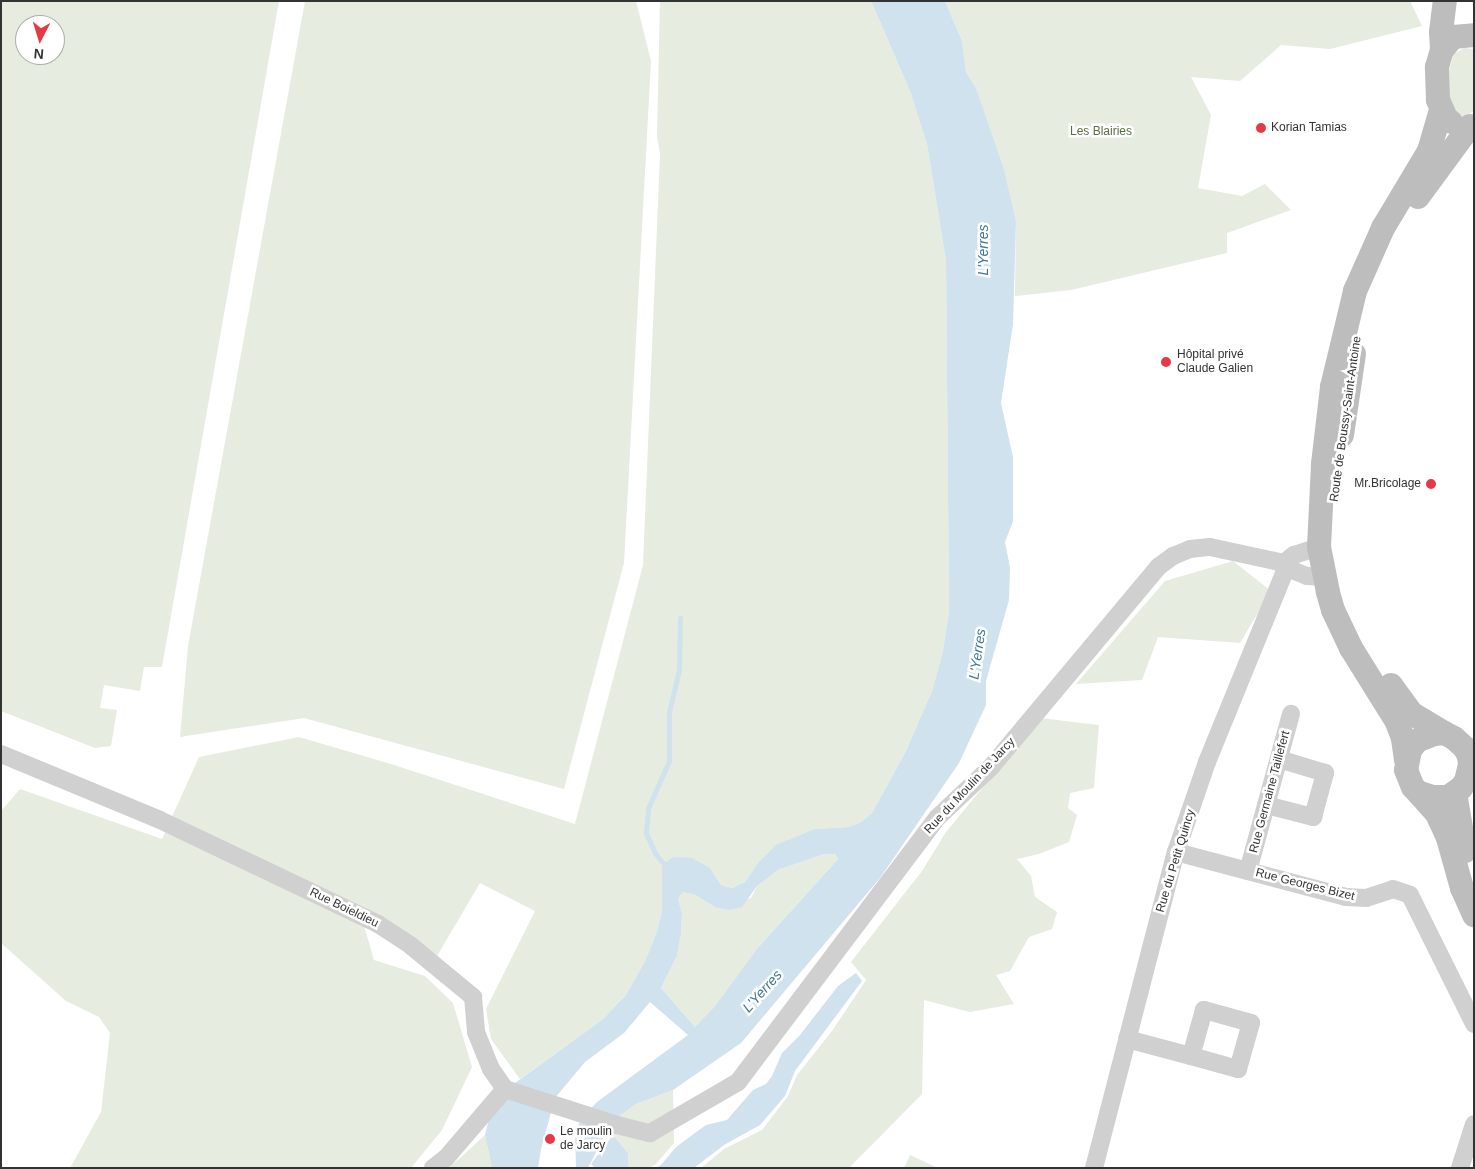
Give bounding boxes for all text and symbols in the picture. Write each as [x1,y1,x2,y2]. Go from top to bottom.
north arrow [15,15,65,65]
text: N [33,46,45,62]
place label: Korian Tamias [1271,121,1347,135]
marker: Korian Tamias [1255,122,1267,134]
park label: Les Blairies [1070,125,1132,139]
water label: L'Yerres [975,225,991,275]
street label: Route de Boussy-Saint-Antoine [1327,335,1365,503]
place label: Hôpital privé Claude Galien [1177,348,1253,376]
marker: Hôpital privé Claude Galien [1159,355,1173,369]
place label: Mr.Bricolage [1354,477,1421,491]
marker: Mr.Bricolage [1425,478,1437,490]
water label: L'Yerres [965,628,989,680]
street label: Rue Germaine Taillefert [1247,729,1293,855]
street label: Rue du Moulin de Jarcy [922,735,1018,837]
street label: Rue du Petit Quincy [1154,808,1198,914]
street label: Rue Georges Bizet [1254,866,1356,904]
street label: Rue Boieldieu [307,885,381,931]
water label: L'Yerres [739,966,785,1016]
place label: Le moulin de Jarcy [560,1125,612,1153]
marker: Le moulin de Jarcy [544,1133,556,1145]

